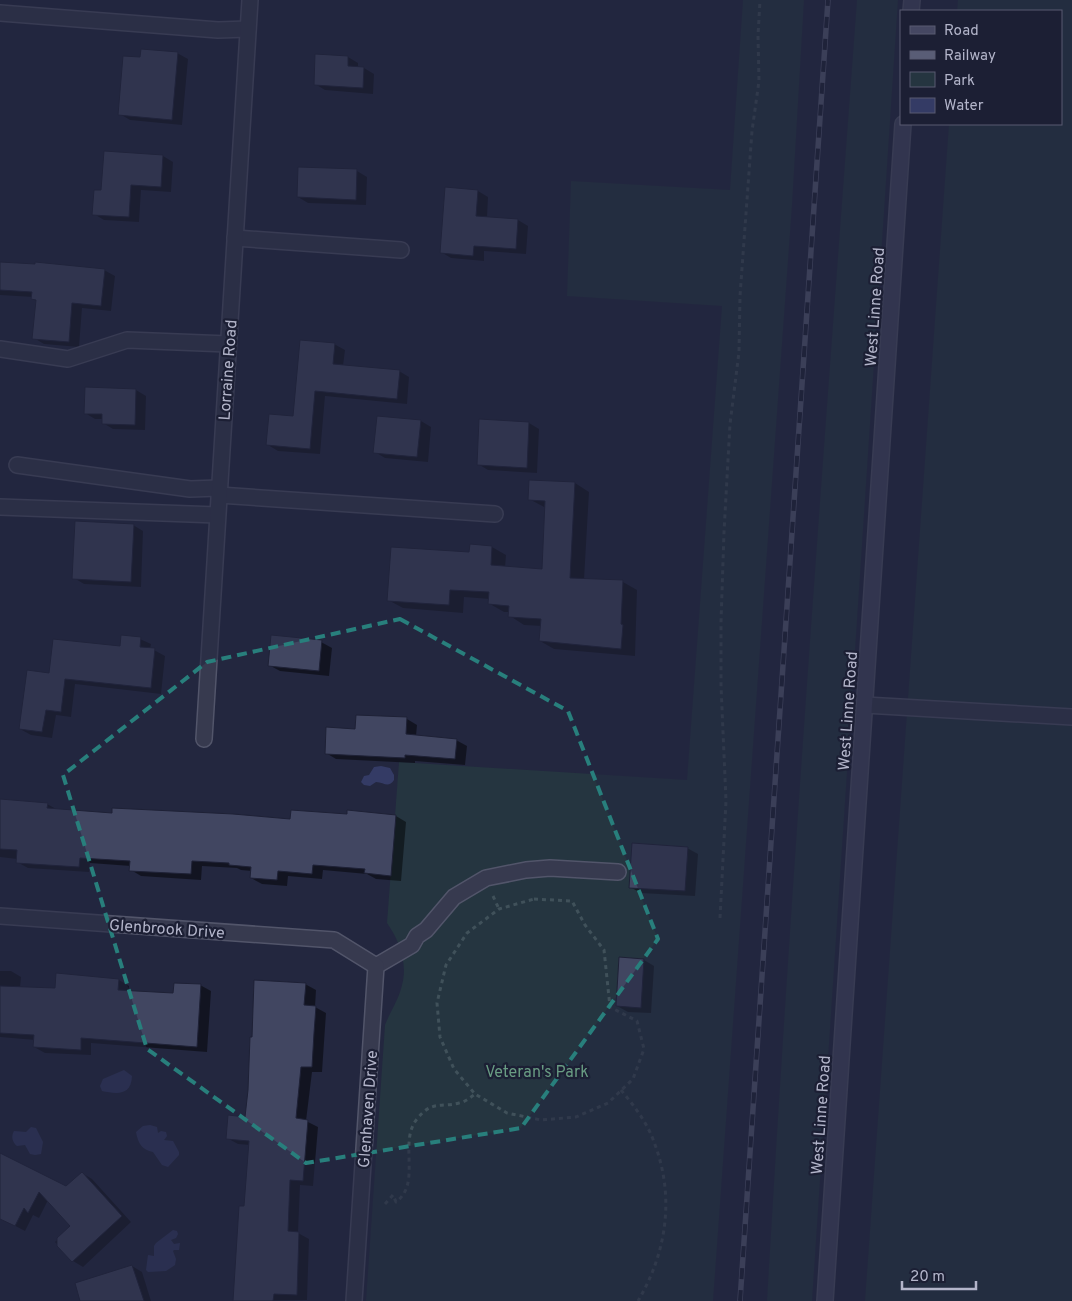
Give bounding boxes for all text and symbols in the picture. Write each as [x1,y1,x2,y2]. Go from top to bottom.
legend [900,10,1062,125]
text: Road [944,22,979,41]
text: Railway [944,47,996,66]
text: Park [944,72,975,91]
text: Water [944,97,984,116]
street label: West Linne Road [862,247,890,367]
street label: Lorraine Road [215,319,242,421]
street label: West Linne Road [835,651,863,771]
street label: Glenbrook Drive [108,916,225,944]
street label: Glenhaven Drive [355,1050,383,1169]
street label: West Linne Road [808,1055,836,1175]
park label: Veteran's Park [485,1063,589,1083]
scale bar [902,1258,976,1290]
text: 20 m [910,1268,945,1287]

